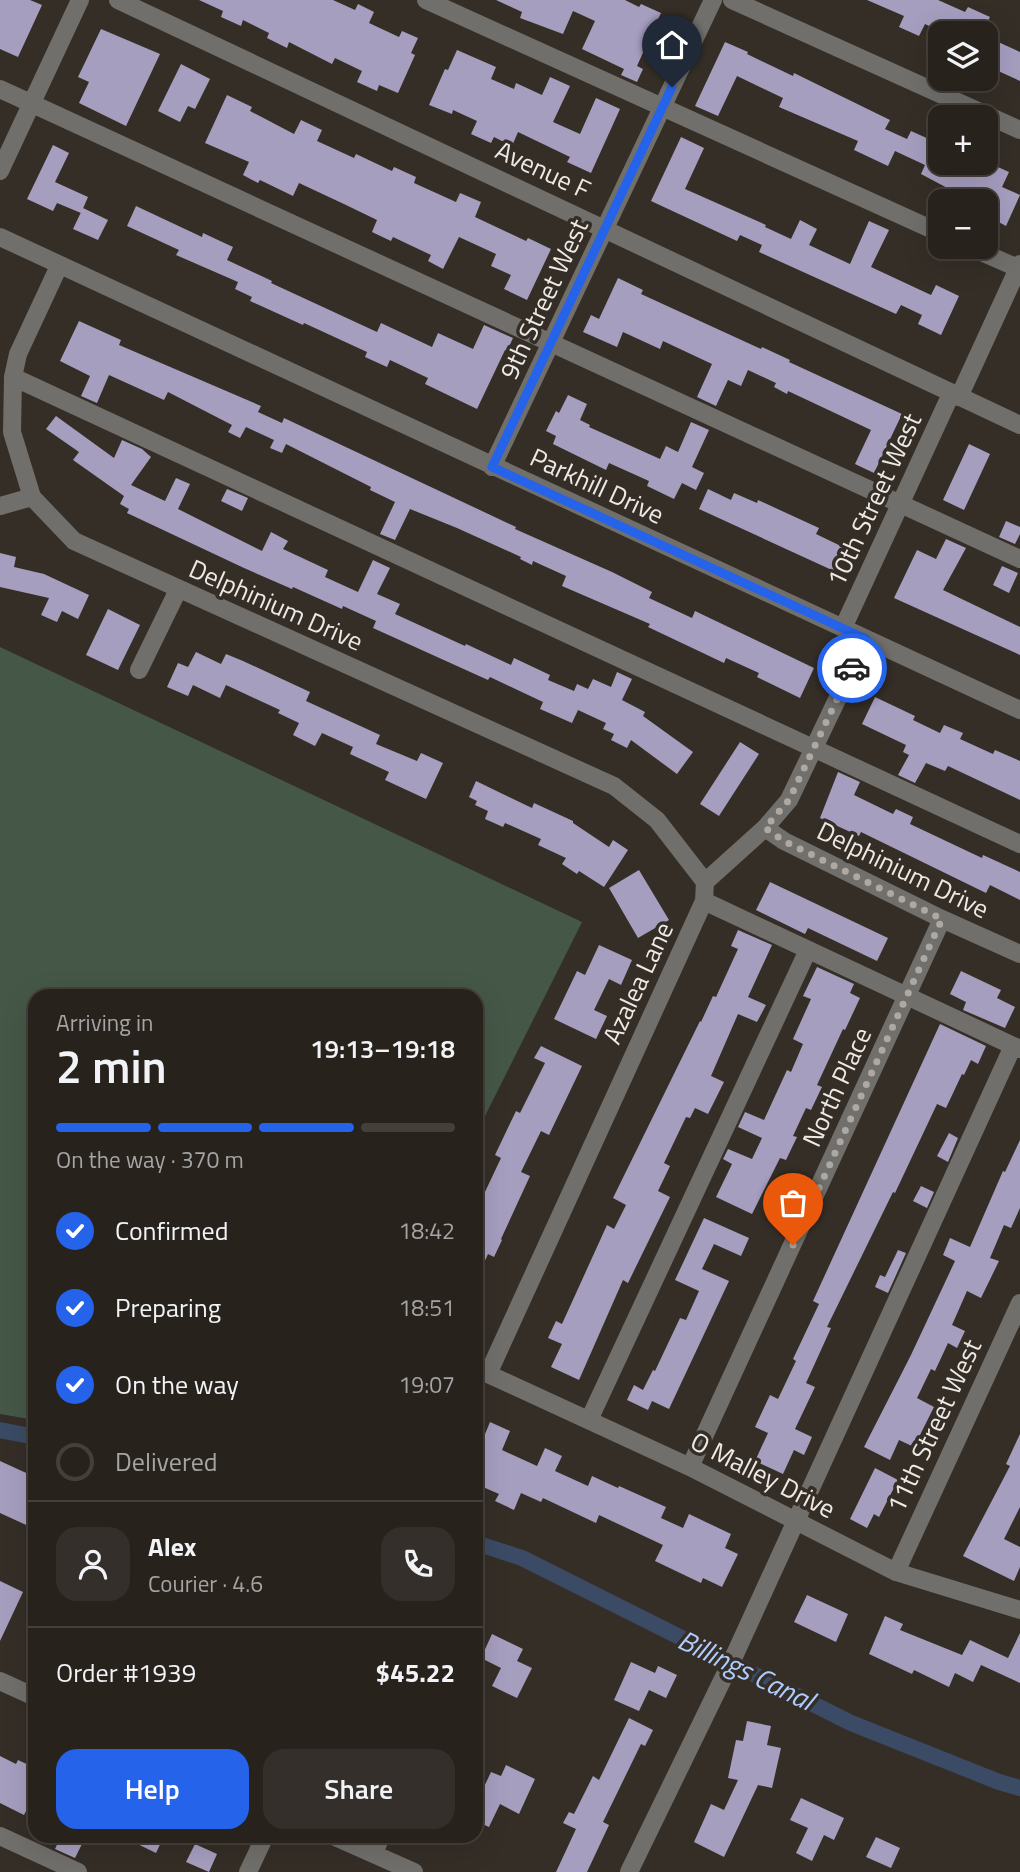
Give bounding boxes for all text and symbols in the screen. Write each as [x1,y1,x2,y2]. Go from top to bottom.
pin [642,15,702,87]
map controls [928,21,998,259]
button: layers [928,21,998,91]
icon: home [653,26,691,64]
button: + [928,105,998,175]
street label: Avenue F [489,131,597,209]
button: − [928,189,998,259]
street label: 9th Street West [489,212,598,385]
street label: 10th Street West [816,407,931,593]
street label: Parkhill Drive [524,437,671,534]
street label: Delphinium Drive [183,549,370,660]
courier [817,633,887,703]
icon: car [833,649,871,687]
street label: Delphinium Drive [811,811,996,928]
street label: Azalea Lane [592,915,683,1050]
text: Arriving in [56,1005,153,1040]
street label: North Place [792,1021,881,1153]
text: 19:13–19:18 [310,1029,455,1068]
text: 2 min [56,1031,167,1101]
text: On the way · 370 m [56,1142,244,1177]
pin [763,1173,823,1245]
icon: bag [774,1184,812,1222]
text: Confirmed [115,1211,229,1250]
icon: check [56,1212,94,1250]
text: 18:42 [398,1213,455,1248]
text: Preparing [115,1288,221,1327]
icon: check [56,1289,94,1327]
text: 18:51 [398,1290,455,1325]
street label: 11th Street West [876,1333,991,1519]
text: On the way [115,1365,239,1404]
icon: check [56,1366,94,1404]
text: 19:07 [398,1367,455,1402]
street label: O Malley Drive [684,1421,842,1528]
text: Delivered [115,1442,218,1481]
button: person [56,1527,130,1601]
text: Alex [148,1527,196,1566]
button: phone [381,1527,455,1601]
text: Courier · 4.6 [148,1566,263,1601]
water label: Billings Canal [671,1618,824,1722]
text: Order #1939 [56,1653,196,1692]
text: $45.22 [376,1653,455,1692]
button: Help [56,1749,249,1829]
button: Share [263,1749,455,1829]

